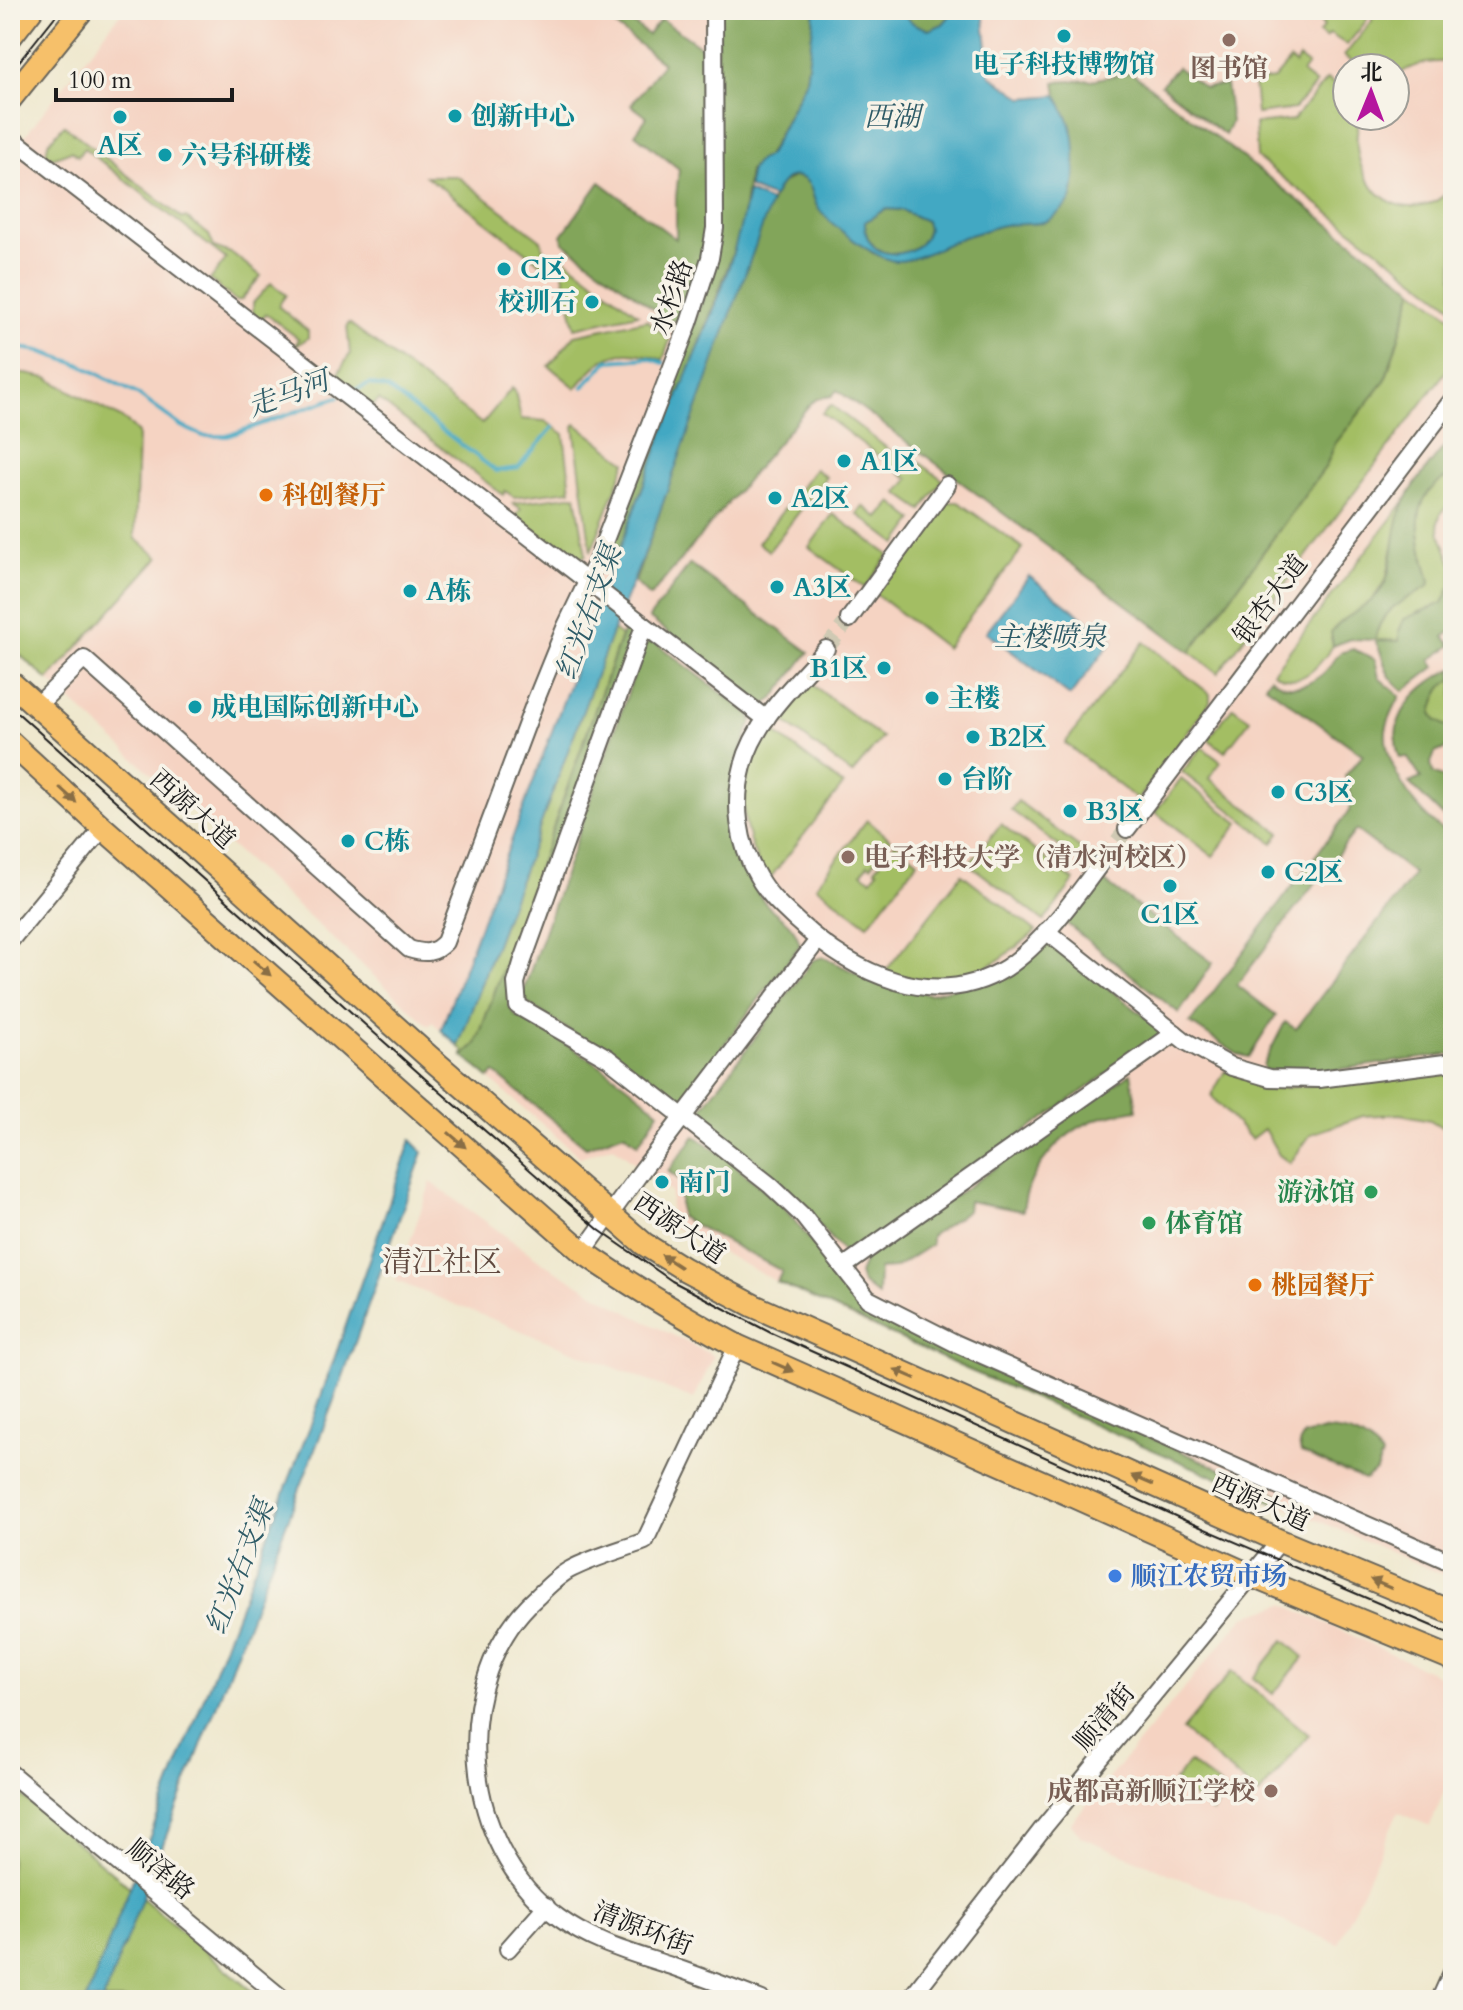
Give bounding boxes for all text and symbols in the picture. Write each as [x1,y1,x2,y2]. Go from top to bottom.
marker: 电子科技博物馆 [1055,27,1073,45]
marker: 图书馆 [1220,31,1238,49]
place label: 电子科技博物馆 [973,47,1155,82]
place label: 图书馆 [1190,51,1268,86]
scale bar [56,52,232,102]
north arrow [1331,52,1411,132]
text: 北 [1360,58,1383,88]
text: 100 m [68,64,132,97]
water label: 西湖 [864,98,925,136]
place label: 创新中心 [471,99,575,134]
marker: 创新中心 [446,107,464,125]
marker: A区 [111,108,129,126]
place label: A区 [97,128,143,163]
place label: 六号科研楼 [181,138,311,173]
marker: 六号科研楼 [156,146,174,164]
place label: C区 [520,252,566,287]
street label: 水杉路 [642,255,701,340]
marker: C区 [495,260,513,278]
place label: 校训石 [498,285,576,320]
marker: 校训石 [583,293,601,311]
water label: 走马河 [242,360,339,426]
place label: A1区 [860,444,919,479]
marker: A1区 [835,452,853,470]
place label: 科创餐厅 [282,478,386,513]
place label: A2区 [791,481,850,516]
marker: 科创餐厅 [257,486,275,504]
marker: A2区 [766,489,784,507]
water label: 红光右支渠 [547,536,632,685]
street label: 银杏大道 [1225,547,1316,651]
place label: A3区 [793,570,852,605]
place label: A栋 [426,574,472,609]
marker: A3区 [768,578,786,596]
marker: A栋 [401,582,419,600]
water label: 主楼喷泉 [994,618,1107,656]
place label: B1区 [810,651,868,686]
marker: B1区 [875,659,893,677]
place label: 主楼 [948,681,1000,716]
marker: 主楼 [923,689,941,707]
place label: 成电国际创新中心 [211,690,419,725]
marker: 成电国际创新中心 [186,698,204,716]
place label: B2区 [989,720,1047,755]
marker: B2区 [964,728,982,746]
street label: 西源大道 [142,762,243,857]
place label: 台阶 [961,762,1013,797]
marker: 台阶 [936,770,954,788]
place label: C3区 [1294,775,1354,810]
marker: C3区 [1269,783,1287,801]
one-way arrow [58,785,77,803]
place label: B3区 [1086,794,1144,829]
marker: B3区 [1061,802,1079,820]
place label: C栋 [364,824,410,859]
marker: C栋 [339,832,357,850]
place label: 电子科技大学（清水河校区） [864,840,1202,875]
marker: 电子科技大学（清水河校区） [839,848,857,866]
place label: C2区 [1284,855,1344,890]
marker: C2区 [1259,863,1277,881]
marker: C1区 [1161,877,1179,895]
place label: C1区 [1140,897,1200,932]
one-way arrow [251,959,271,976]
one-way arrow [446,1131,466,1148]
place label: 南门 [678,1165,730,1200]
marker: 南门 [653,1173,671,1191]
place label: 游泳馆 [1277,1175,1355,1210]
marker: 游泳馆 [1362,1183,1380,1201]
street label: 西源大道 [627,1185,733,1272]
place label: 体育馆 [1165,1206,1243,1241]
marker: 体育馆 [1140,1214,1158,1232]
district label: 清江社区 [382,1242,502,1283]
one-way arrow [660,1255,682,1269]
place label: 桃园餐厅 [1271,1268,1375,1303]
marker: 桃园餐厅 [1246,1276,1264,1294]
one-way arrow [771,1360,795,1373]
one-way arrow [893,1367,917,1381]
street label: 西源大道 [1206,1465,1315,1540]
one-way arrow [1131,1473,1154,1487]
water label: 红光右支渠 [197,1491,284,1640]
place label: 顺江农贸市场 [1131,1559,1287,1594]
marker: 顺江农贸市场 [1106,1567,1124,1585]
one-way arrow [1369,1577,1393,1590]
street label: 顺清街 [1066,1676,1143,1758]
place label: 成都高新顺江学校 [1047,1774,1255,1809]
marker: 成都高新顺江学校 [1262,1782,1280,1800]
street label: 顺泽路 [119,1831,202,1908]
street label: 清源环街 [588,1893,698,1963]

